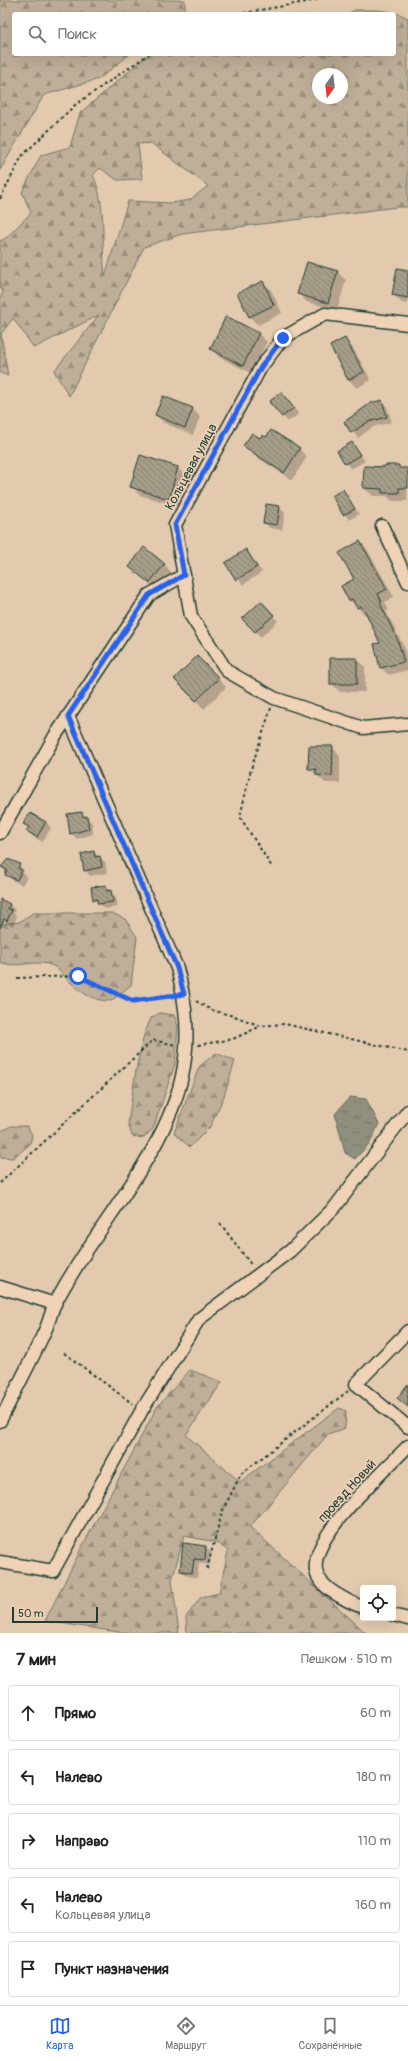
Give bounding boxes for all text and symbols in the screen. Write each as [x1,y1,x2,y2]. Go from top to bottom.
search box [12,12,396,56]
icon: search [26,23,48,45]
text: Поиск [58,25,97,44]
north arrow [312,68,348,104]
route end [274,329,292,347]
street label: Кольцевая улица [162,421,220,513]
route start [69,967,87,985]
street label: проезд Новый [315,1456,379,1526]
map controls [360,1585,396,1621]
button: locate [360,1585,396,1621]
scale bar [12,1605,98,1624]
text: 50 m [18,1607,44,1620]
text: 7 мин [16,1649,56,1670]
text: Пешком · 510 m [301,1651,392,1667]
icon: ahead [17,1702,39,1724]
text: Прямо [55,1704,96,1723]
text: 60 m [360,1705,391,1721]
icon: left [17,1766,39,1788]
text: Налево [55,1768,102,1787]
text: 180 m [356,1769,391,1785]
icon: right [17,1830,39,1852]
text: Направо [55,1832,109,1851]
text: 110 m [358,1833,391,1849]
text: Налево [55,1888,102,1907]
icon: left [17,1894,39,1916]
text: 160 m [355,1897,391,1913]
text: Кольцевая улица [55,1907,151,1923]
icon: arrive [17,1958,39,1980]
text: Пункт назначения [55,1960,169,1979]
tab: Карта [46,2015,73,2052]
tab: Маршрут [165,2015,207,2052]
tab: Сохранённые [299,2015,362,2052]

